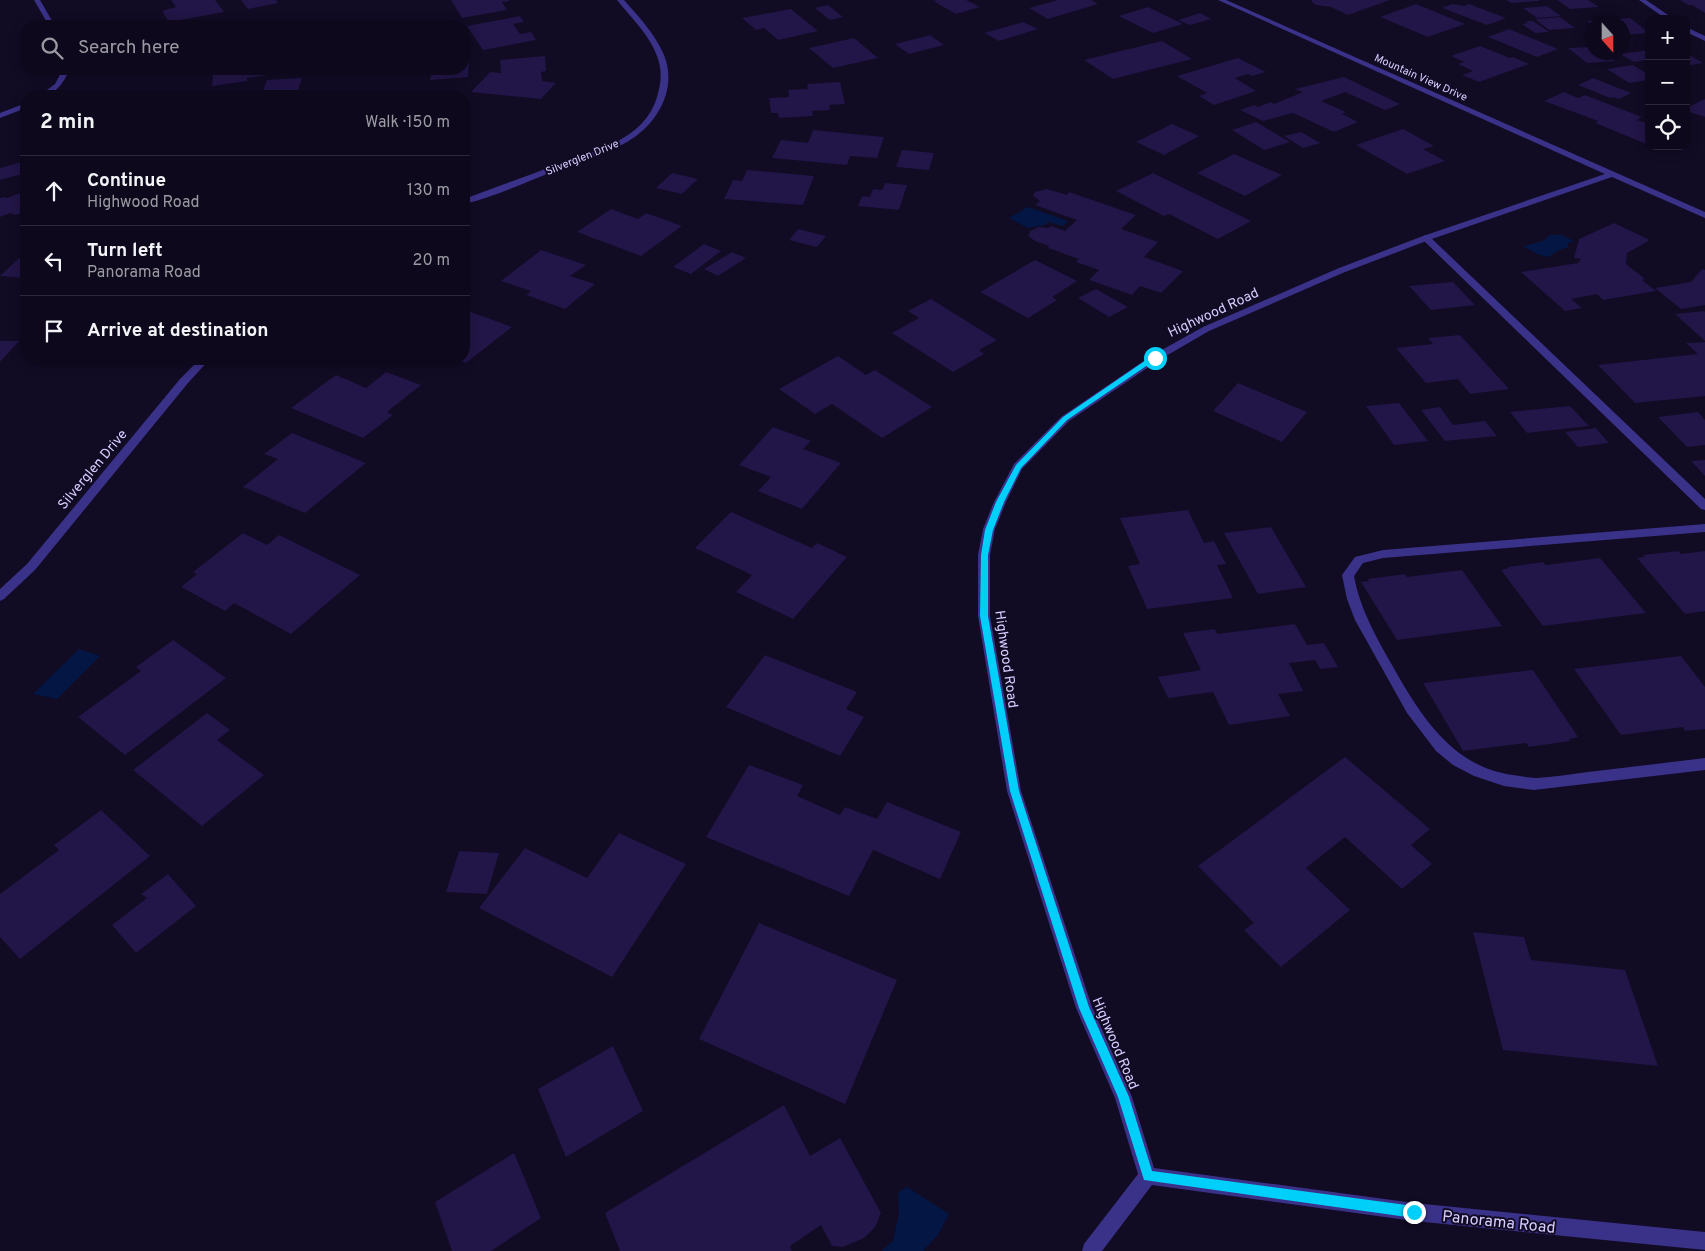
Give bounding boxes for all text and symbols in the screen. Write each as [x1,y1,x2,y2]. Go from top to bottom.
north arrow [1585,15,1630,60]
map controls [1645,15,1690,150]
button: + [1645,15,1690,60]
search box [20,20,470,75]
icon: search [38,34,66,62]
text: Search here [78,36,180,60]
street label: Mountain View Drive [1372,51,1469,105]
button: − [1645,60,1690,105]
button: locate [1645,105,1690,150]
text: 2 min [40,109,95,136]
text: Walk · 150 m [365,113,450,133]
street label: Silverglen Drive [544,137,621,179]
text: Continue [87,169,166,193]
icon: ahead [40,177,68,205]
text: 130 m [407,181,450,201]
text: Highwood Road [87,193,200,213]
text: Turn left [87,239,163,263]
icon: left [40,247,68,275]
text: 20 m [413,251,450,271]
text: Panorama Road [87,263,201,283]
street label: Highwood Road [1165,285,1262,342]
icon: arrive [40,317,68,345]
text: Arrive at destination [87,319,268,343]
route start [1144,347,1167,370]
street label: Silverglen Drive [55,427,131,513]
street label: Highwood Road [990,609,1021,709]
street label: Highwood Road [1088,995,1142,1092]
route end [1403,1201,1426,1224]
street label: Panorama Road [1441,1207,1556,1239]

